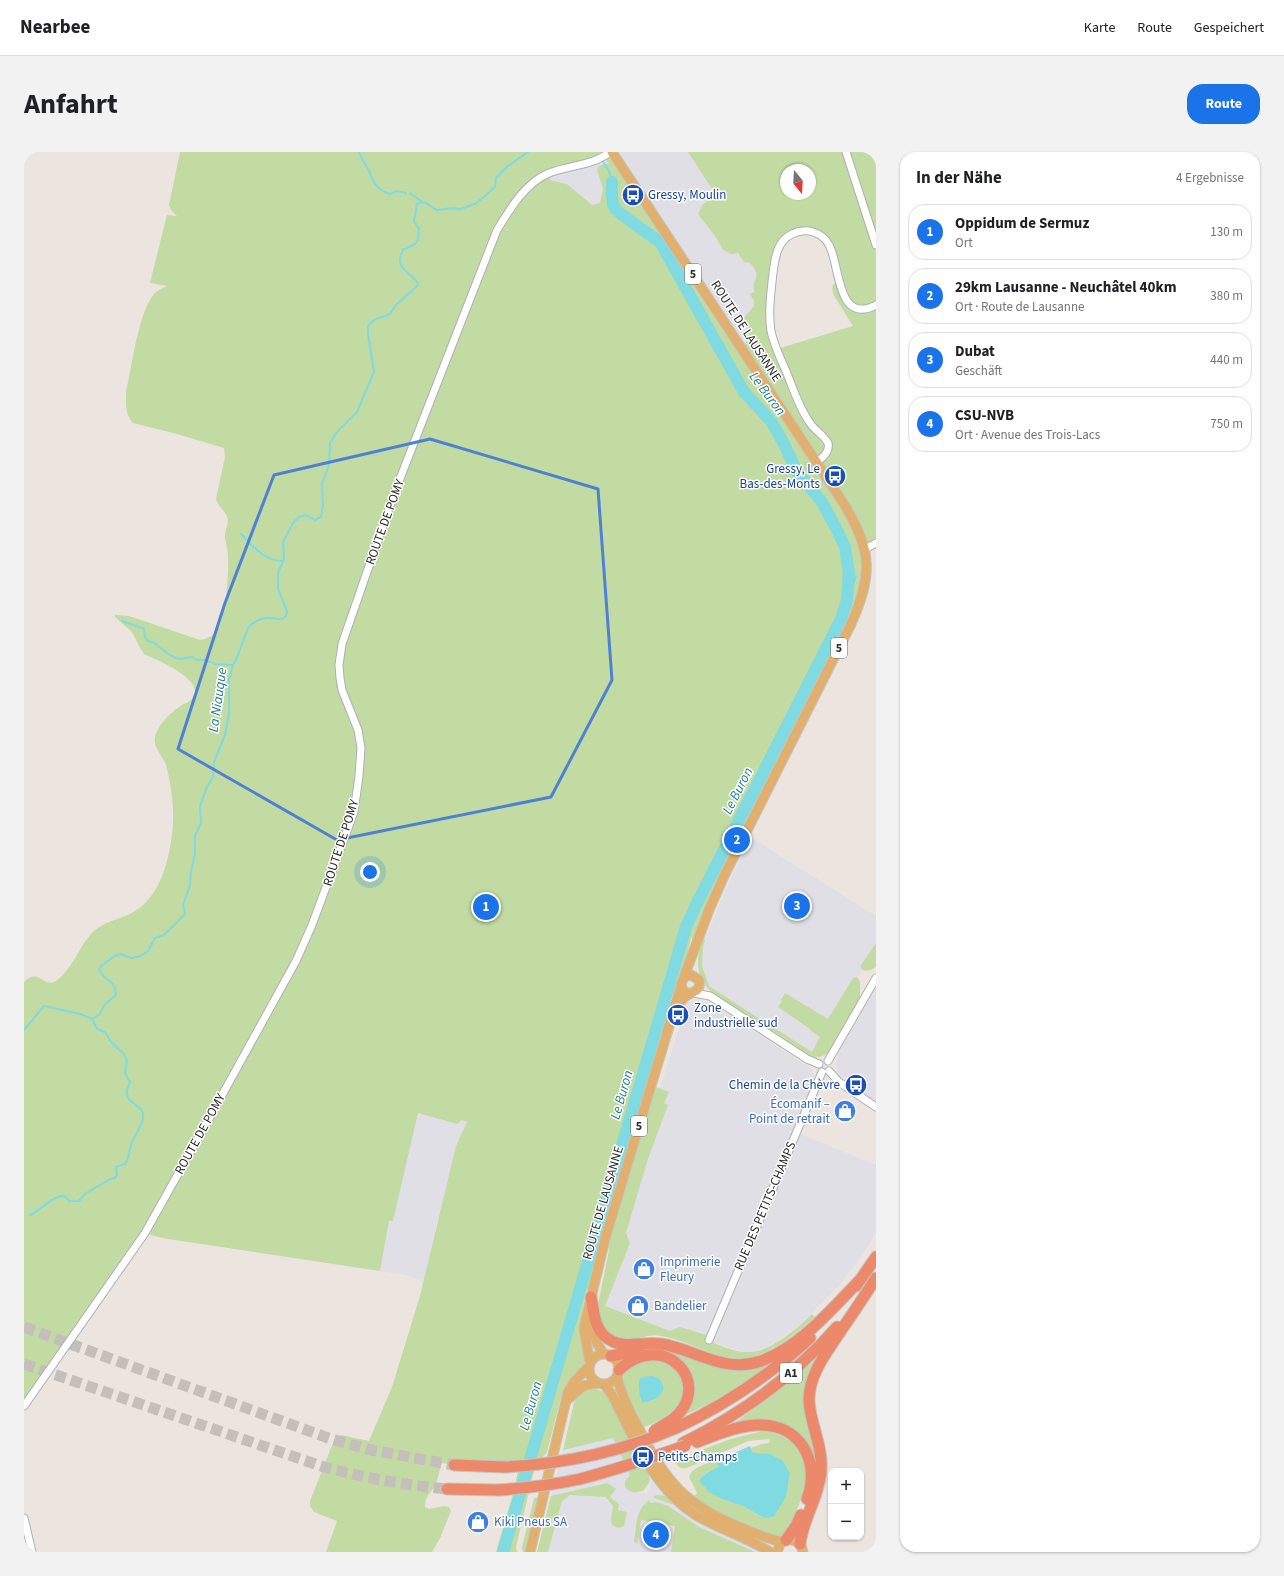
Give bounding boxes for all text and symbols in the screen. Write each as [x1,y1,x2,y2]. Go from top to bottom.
text: Nearbee [20,14,90,41]
text: Karte [1084,18,1115,38]
text: Route [1137,18,1172,38]
text: Gespeichert [1194,18,1264,38]
text: Anfahrt [24,84,118,124]
button: Route [1187,84,1260,124]
north arrow [780,164,816,200]
text: In der Nähe [916,166,1002,190]
text: 4 Ergebnisse [1176,169,1244,187]
bus stop icon: Gressy, Moulin [620,182,646,208]
place label: Gressy, Moulin [648,186,726,204]
text: Oppidum de Sermuz [955,213,1089,234]
text: 1 [927,223,933,241]
text: 130 m [1210,223,1243,241]
text: Ort [955,234,973,252]
road number: 5 [685,264,701,284]
street label: ROUTE DE LAUSANNE [706,277,786,385]
text: 29km Lausanne - Neuchâtel 40km [955,277,1177,298]
text: 2 [927,287,933,305]
text: 380 m [1210,287,1243,305]
text: Ort · Route de Lausanne [955,298,1085,316]
text: Dubat [955,341,995,362]
text: 3 [927,351,933,369]
text: 440 m [1210,351,1243,369]
text: Geschäft [955,362,1002,380]
water label: Le Buron [744,368,790,420]
text: CSU-NVB [955,405,1014,426]
text: 4 [927,415,933,433]
text: 750 m [1210,415,1243,433]
text: Ort · Avenue des Trois-Lacs [955,426,1100,444]
place label: Gressy, Le Bas-des-Monts [740,460,821,493]
bus stop icon: Gressy, Le Bas-des-Monts [822,463,848,489]
street label: ROUTE DE POMY [361,476,409,567]
road number: 5 [831,638,847,658]
water label: La Niauque [204,666,232,734]
water label: Le Buron [718,764,758,818]
street label: ROUTE DE POMY [319,797,364,889]
pin: 2 [724,825,750,855]
your location [360,862,380,882]
pin: 3 [784,891,810,921]
pin: 1 [473,892,499,922]
place label: Zone industrielle sud [694,999,778,1032]
bus stop icon: Zone industrielle sud [665,1002,691,1028]
water label: Le Buron [605,1068,639,1122]
bus stop icon: Chemin de la Chèvre [843,1072,869,1098]
place label: Chemin de la Chèvre [729,1076,840,1094]
street label: ROUTE DE POMY [170,1090,230,1178]
place label: Écomanif – Point de retrait [749,1095,831,1128]
shop icon: Écomanif – Point de retrait [832,1098,858,1124]
road number: 5 [631,1116,647,1136]
street label: RUE DES PETITS-CHAMPS [730,1139,800,1273]
street label: ROUTE DE LAUSANNE [578,1144,628,1262]
place label: Imprimerie Fleury [660,1253,721,1286]
shop icon: Imprimerie Fleury [631,1256,657,1282]
shop icon: Bandelier [625,1293,651,1319]
place label: Bandelier [654,1297,707,1315]
road number: A1 [780,1363,802,1383]
water label: Le Buron [514,1379,548,1433]
bus stop icon: Petits-Champs [630,1444,656,1470]
place label: Petits-Champs [658,1448,738,1466]
map controls [828,1468,864,1540]
button: + [828,1468,864,1504]
button: − [828,1504,864,1540]
shop icon: Kiki Pneus SA [465,1509,491,1535]
place label: Kiki Pneus SA [494,1513,568,1531]
pin: 4 [643,1520,669,1550]

